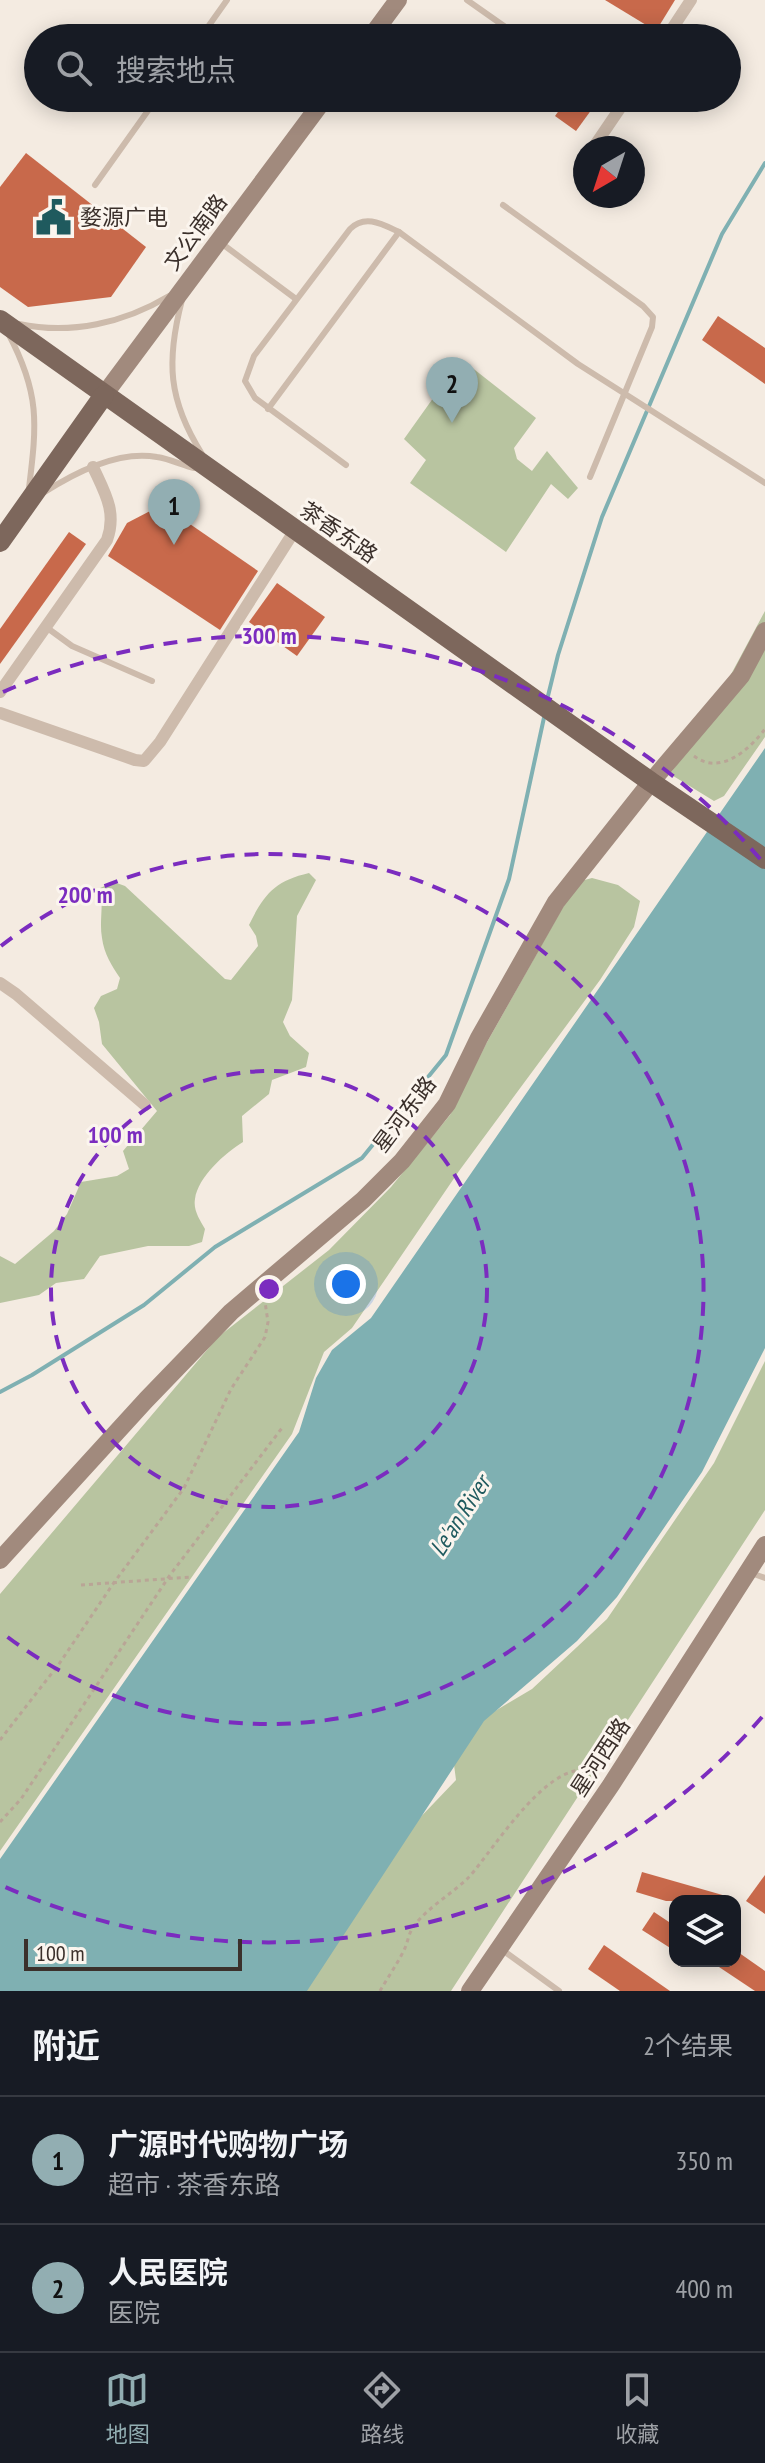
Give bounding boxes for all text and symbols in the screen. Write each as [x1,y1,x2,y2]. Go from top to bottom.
search box [24,24,741,112]
icon: search [52,46,96,90]
text: 搜索地点 [116,50,236,89]
north arrow [573,136,645,208]
street label: 文公南路 [157,188,233,276]
public building icon: 婺源广电 [35,198,73,236]
place label: 婺源广电 [80,203,168,231]
pin: 2 [426,357,478,423]
pin: 1 [148,479,200,545]
street label: 茶香东路 [295,495,383,569]
text: 300 m [241,620,297,651]
text: 200 m [57,879,113,910]
street label: 星河东路 [366,1070,442,1158]
text: 100 m [87,1119,143,1150]
your location [326,1264,366,1304]
centre of rings [255,1275,283,1303]
water label: Le'an River [422,1467,499,1562]
street label: 星河西路 [564,1712,636,1802]
map controls [669,1895,741,1967]
button: layers [669,1895,741,1967]
scale bar [24,1935,242,1971]
text: 100 m [36,1939,85,1967]
text: 附近 [32,2023,100,2067]
text: 2个结果 [643,2029,733,2062]
text: 广源时代购物广场 [108,2124,348,2163]
text: 1 [52,2144,64,2177]
text: 350 m [675,2144,733,2177]
text: 超市 · 茶香东路 [108,2168,281,2201]
text: 人民医院 [108,2252,228,2291]
text: 2 [52,2272,64,2305]
text: 400 m [675,2272,733,2305]
text: 医院 [108,2296,160,2329]
tab: 地图 [105,2368,150,2448]
tab: 路线 [360,2368,405,2448]
tab: 收藏 [615,2368,660,2448]

